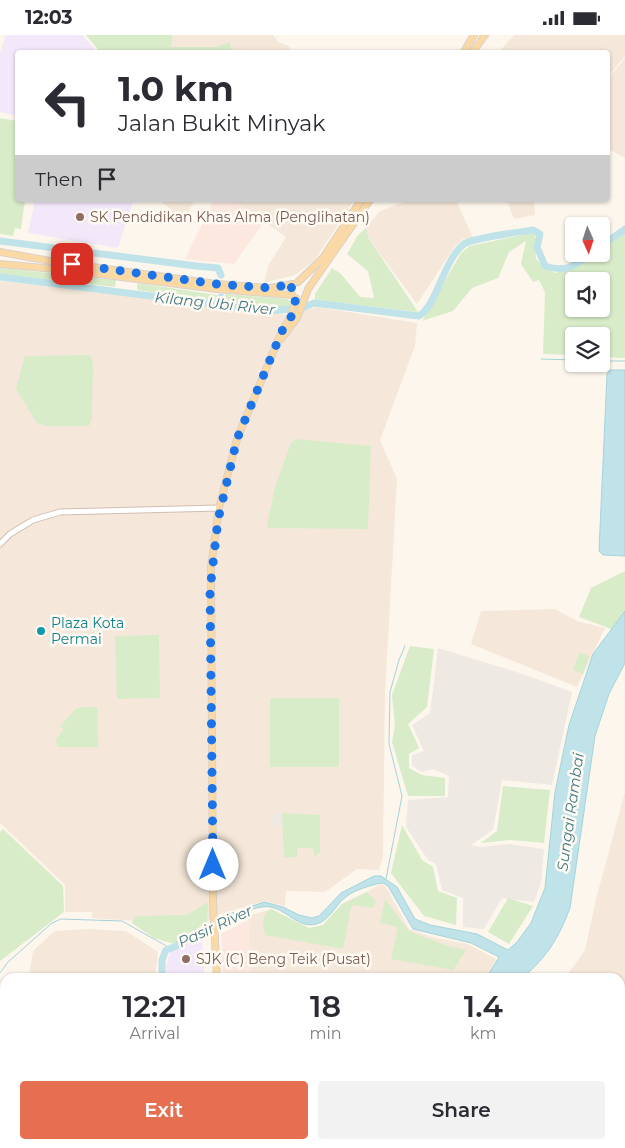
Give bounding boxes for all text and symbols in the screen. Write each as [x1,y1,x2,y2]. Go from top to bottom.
text: 12:03 [25,6,73,29]
text: 1.0 km [118,67,234,110]
icon: left [35,70,100,135]
text: Jalan Bukit Minyak [118,110,326,137]
icon: arrive [93,165,121,193]
text: Then [35,168,83,191]
place label: SK Pendidikan Khas Alma (Penglihatan) [90,208,370,226]
marker: SK Pendidikan Khas Alma (Penglihatan) [74,211,86,223]
north arrow [565,217,610,263]
map controls [565,217,610,372]
pin [51,243,93,285]
icon: arrive [58,250,86,278]
button: sound [565,272,610,317]
water label: Kilang Ubi River [154,287,277,319]
button: layers [565,327,610,372]
place label: Plaza Kota Permai [51,614,124,648]
marker: Plaza Kota Permai [35,625,47,637]
water label: Sungai Rambai [552,751,588,872]
position arrow [186,838,238,890]
water label: Pasir River [175,900,256,951]
place label: SJK (C) Beng Teik (Pusat) [196,950,371,968]
marker: SJK (C) Beng Teik (Pusat) [180,953,192,965]
text: 12:21 [122,988,187,1025]
text: 18 [310,988,341,1025]
text: 1.4 [464,988,503,1025]
text: Arrival [130,1024,180,1043]
text: min [309,1024,342,1043]
text: km [470,1024,496,1043]
button: Exit [20,1081,308,1139]
button: Share [318,1081,605,1139]

